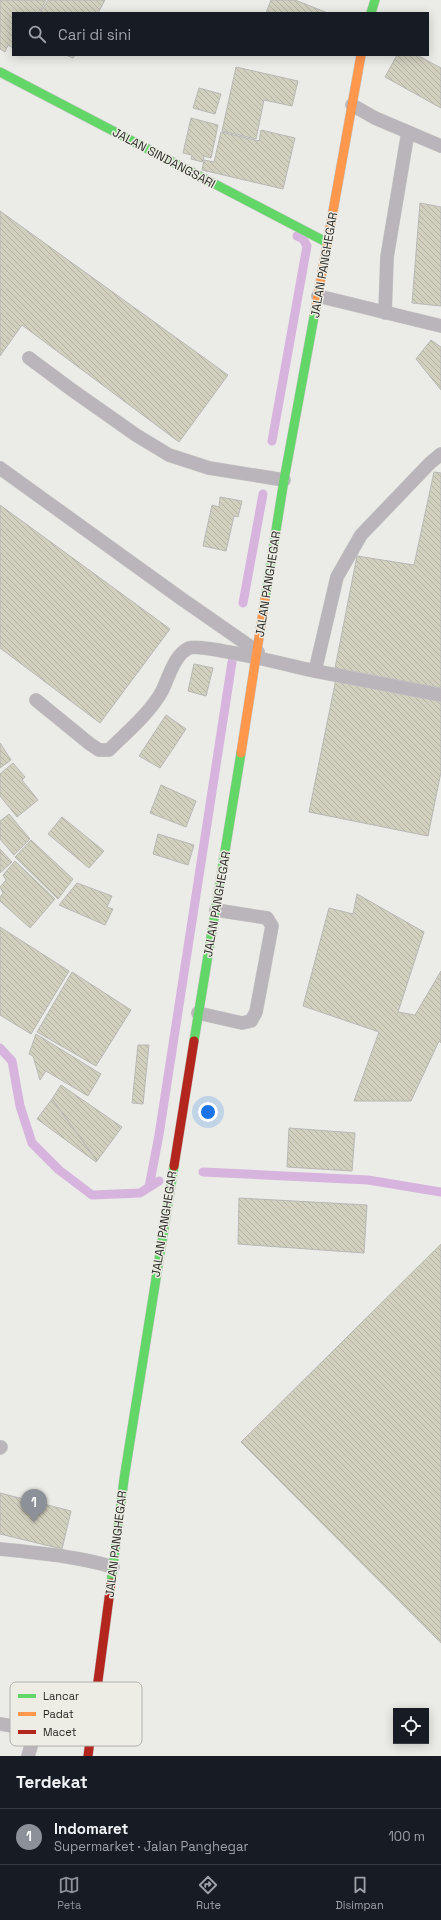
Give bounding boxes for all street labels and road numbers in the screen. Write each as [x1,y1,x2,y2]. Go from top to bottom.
street label: JALAN SINDANGSARI [110,124,218,192]
street label: JALAN PANGHEGAR [307,211,341,319]
street label: JALAN PANGHEGAR [252,530,284,638]
street label: JALAN PANGHEGAR [200,850,234,958]
street label: JALAN PANGHEGAR [148,1170,180,1278]
street label: JALAN PANGHEGAR [102,1490,130,1598]

